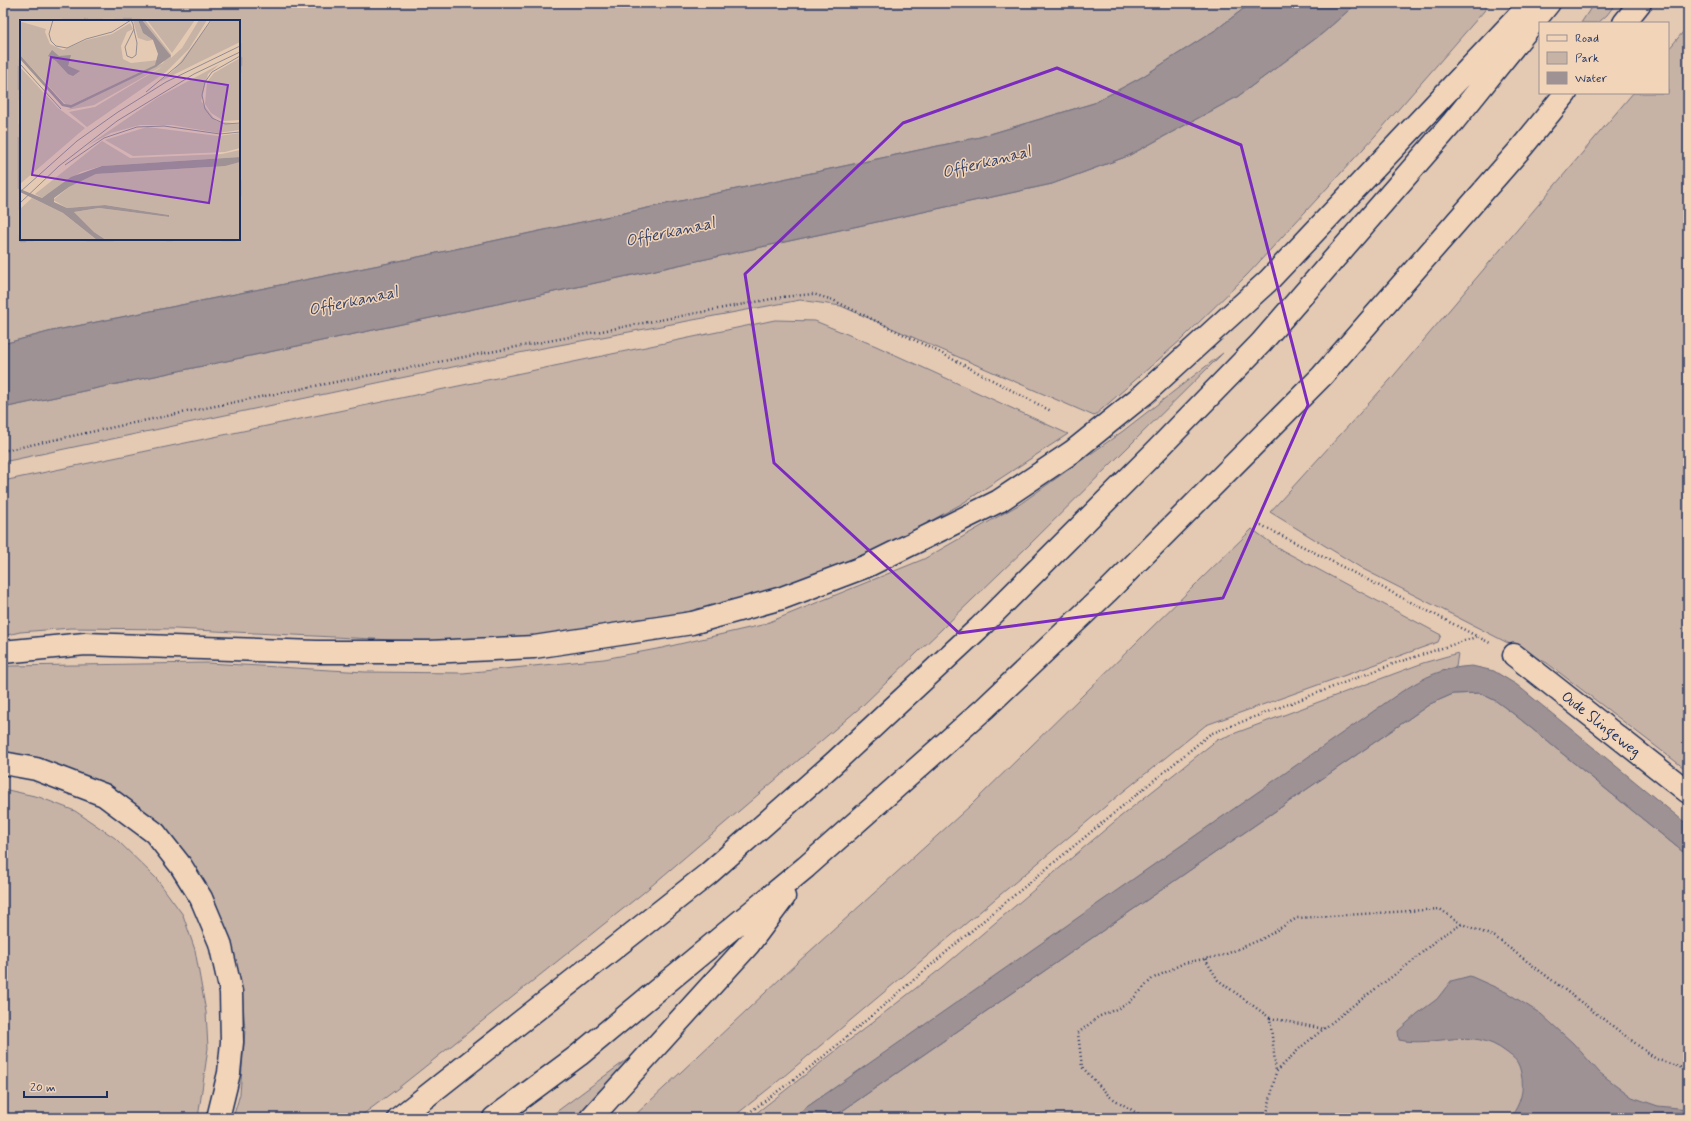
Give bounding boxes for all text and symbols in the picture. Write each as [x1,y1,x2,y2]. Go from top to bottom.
inset map [20,20,240,240]
legend [1539,22,1669,94]
text: Road [1575,31,1599,47]
text: Park [1575,51,1599,67]
text: Water [1575,71,1607,87]
water label: Offierkanaal [940,141,1034,184]
water label: Offierkanaal [624,213,718,252]
water label: Offierkanaal [307,282,401,321]
street label: Oude Slingeweg [1557,687,1644,762]
scale bar [24,1073,107,1099]
text: 20 m [30,1080,56,1096]

